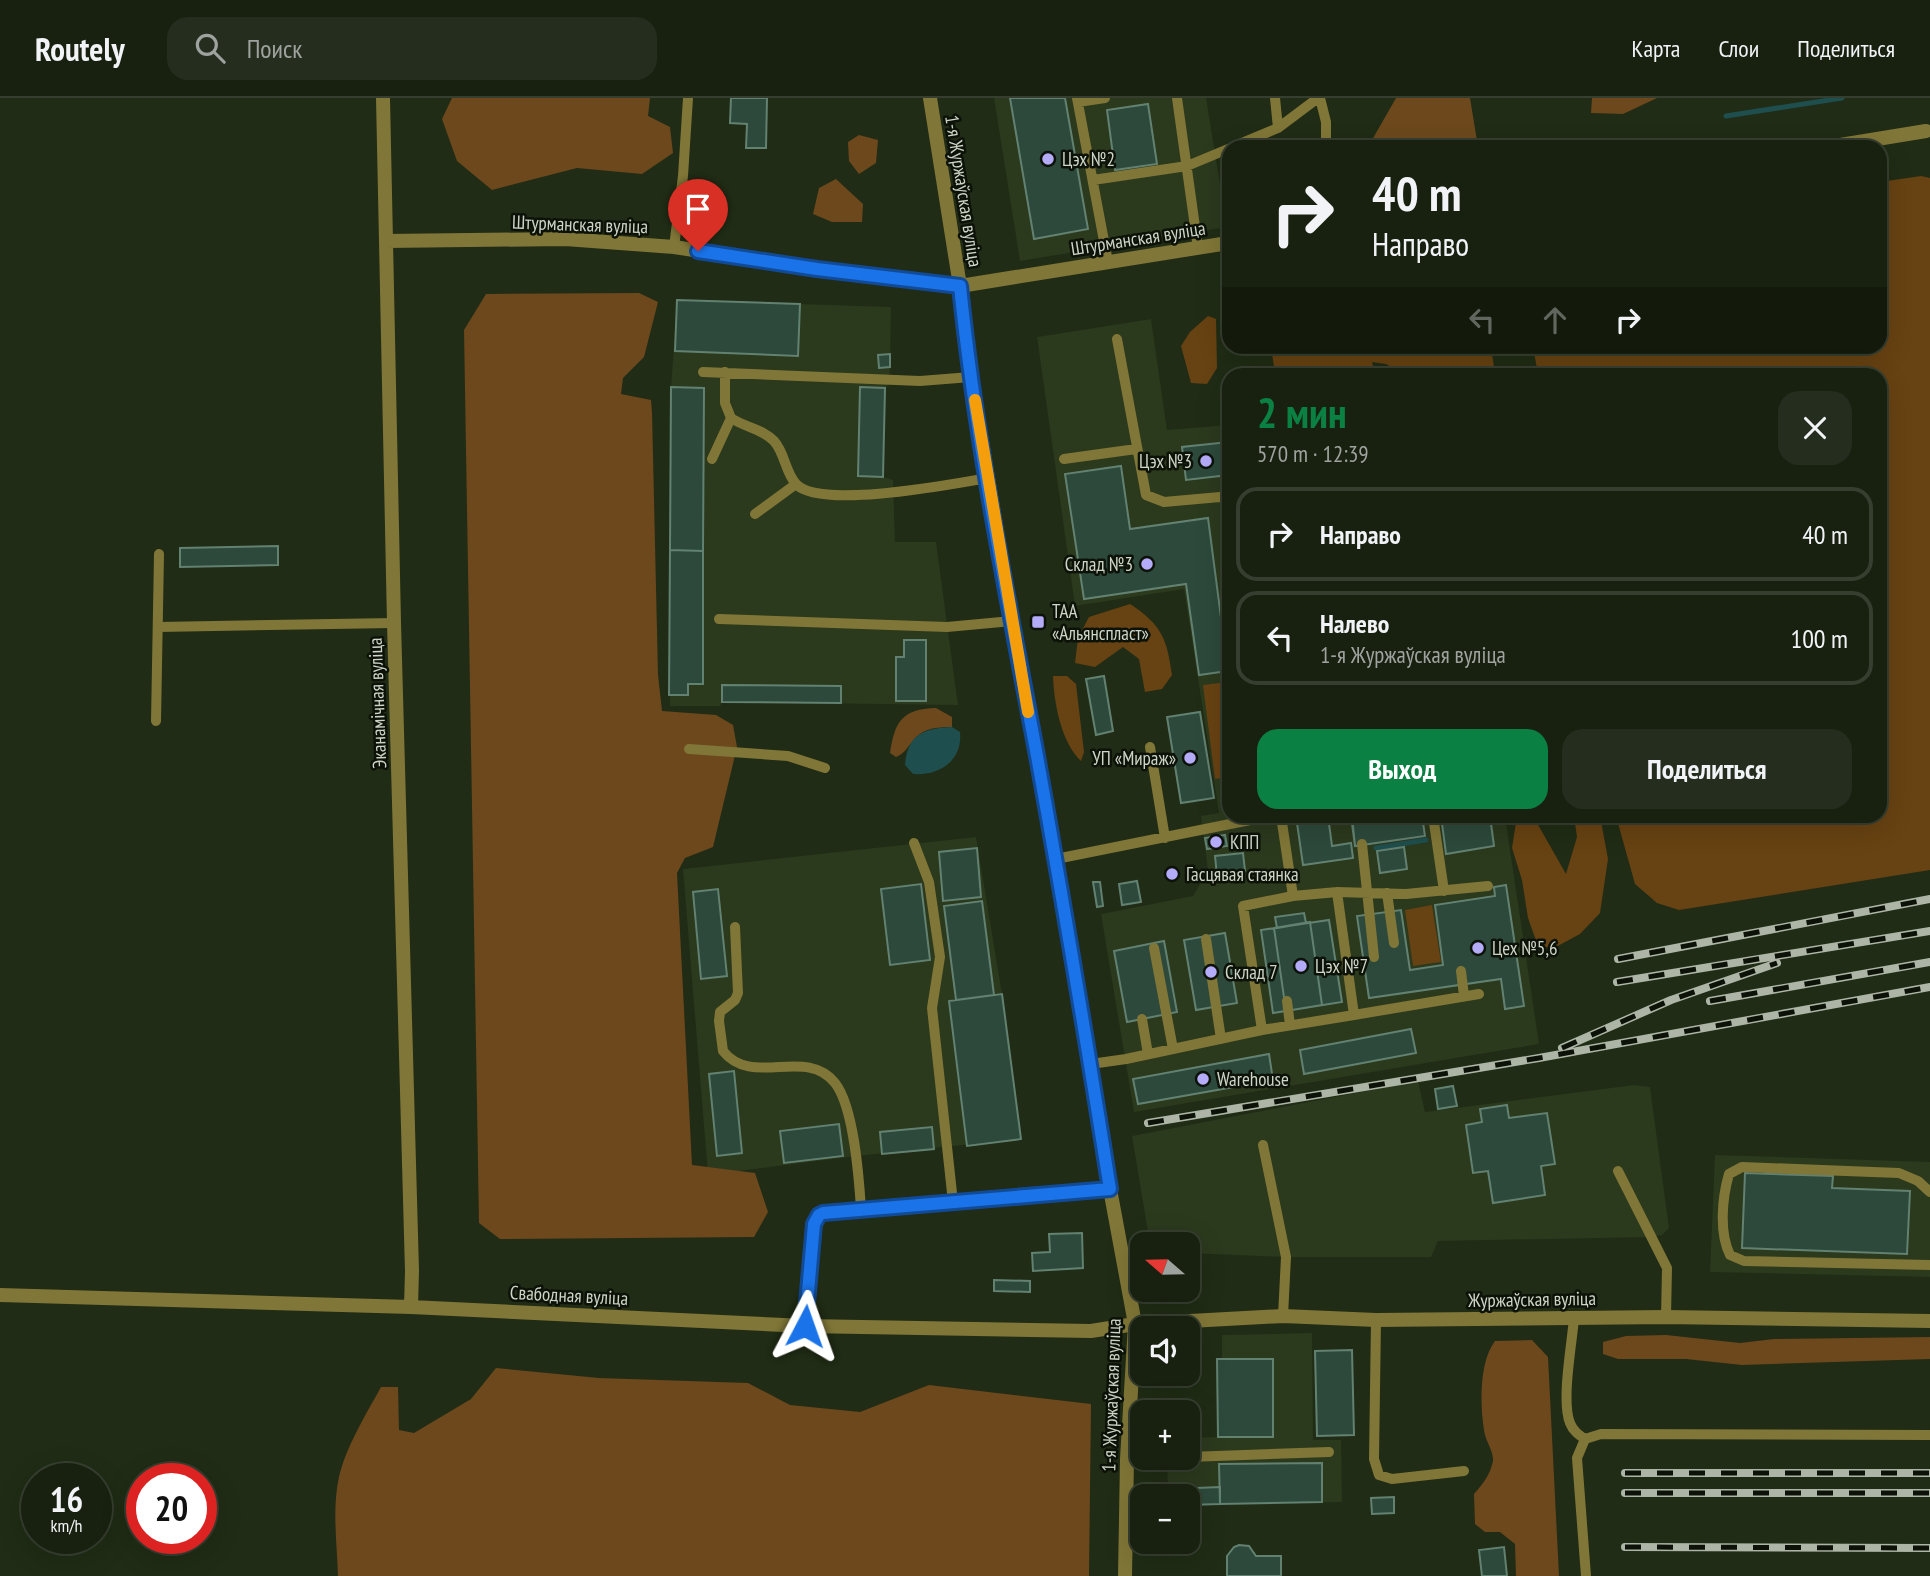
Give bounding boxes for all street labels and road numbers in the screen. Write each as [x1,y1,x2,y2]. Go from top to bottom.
street label: 1-я Журжаўская вуліца [940,113,988,269]
street label: Штурманская вуліца [512,210,648,238]
street label: Штурманская вуліца [1069,216,1207,260]
street label: Эканамічная вуліца [363,637,391,769]
street label: Свабодная вуліца [509,1280,629,1310]
street label: Журжаўская вуліца [1467,1286,1596,1312]
street label: 1-я Журжаўская вуліца [1096,1318,1126,1472]

